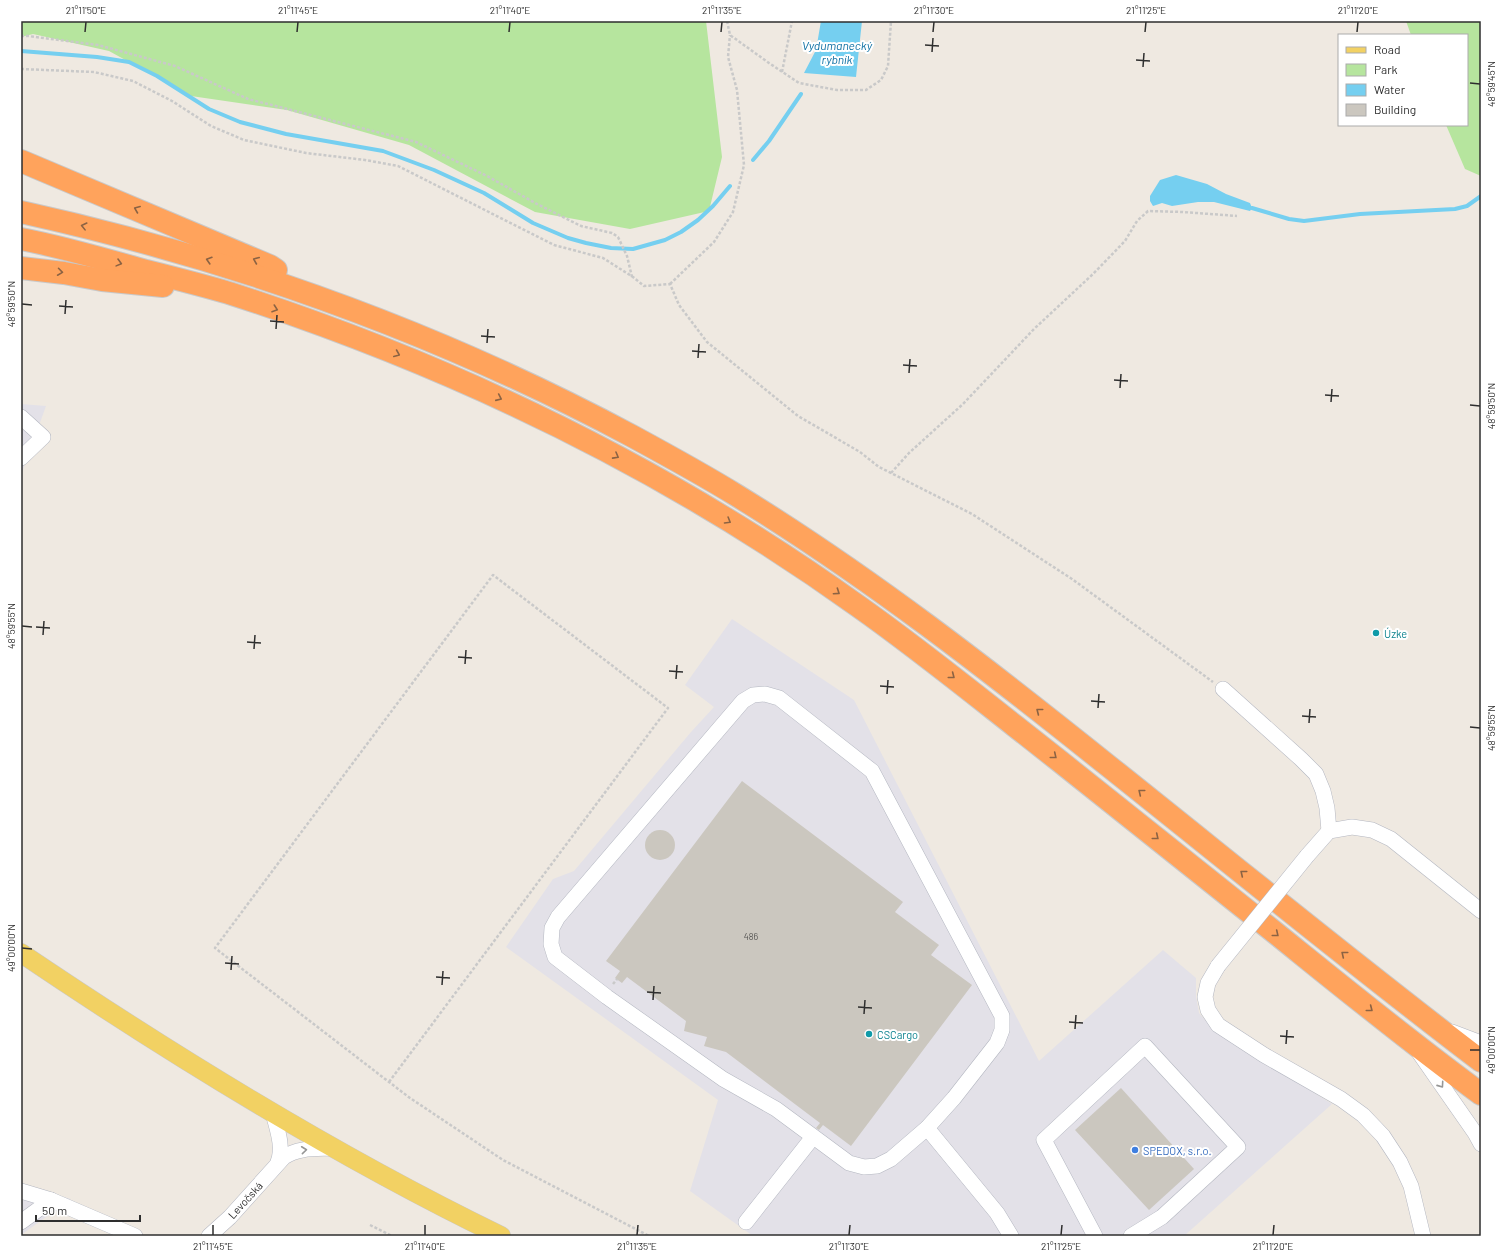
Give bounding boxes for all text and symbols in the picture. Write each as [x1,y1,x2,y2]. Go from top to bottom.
text: 21°11'50"E [66,4,106,16]
text: 21°11'45"E [278,4,318,16]
text: 21°11'40"E [490,4,530,16]
text: 21°11'35"E [702,4,742,16]
text: 21°11'30"E [914,4,954,16]
text: 21°11'25"E [1126,4,1166,16]
text: 21°11'20"E [1338,4,1378,16]
legend [1338,34,1468,126]
water label: Vydumanecký rybník [802,38,873,66]
text: Road [1374,42,1401,56]
text: 48°59'45"N [1485,61,1497,107]
text: Park [1374,62,1398,76]
text: Water [1374,82,1406,96]
text: Building [1374,102,1416,116]
one-way arrow [133,205,140,213]
one-way arrow [81,223,87,231]
one-way arrow [206,256,213,265]
one-way arrow [253,256,260,264]
one-way arrow [115,258,122,267]
one-way arrow [57,267,63,276]
text: 48°59'50"N [5,281,17,327]
one-way arrow [271,304,278,313]
one-way arrow [393,349,400,357]
text: 48°59'50"N [1485,383,1497,429]
one-way arrow [495,393,503,401]
one-way arrow [611,452,619,459]
one-way arrow [724,516,731,523]
one-way arrow [833,587,840,594]
text: 48°59'55"N [5,603,17,649]
place label: Úzke [1384,627,1407,640]
marker: Úzke [1371,628,1381,638]
one-way arrow [947,671,954,678]
text: 48°59'55"N [1485,705,1497,751]
one-way arrow [1037,709,1044,716]
one-way arrow [1050,752,1057,759]
one-way arrow [1139,789,1146,796]
one-way arrow [1151,833,1158,840]
one-way arrow [1240,871,1247,878]
text: 49°00'00"N [5,924,17,972]
one-way arrow [1272,930,1279,937]
house number: 486 [744,931,758,942]
one-way arrow [1342,952,1349,959]
one-way arrow [1366,1004,1373,1011]
text: 49°00'00"N [1485,1026,1497,1074]
place label: CSCargo [877,1028,918,1041]
marker: CSCargo [864,1029,874,1039]
one-way arrow [1436,1081,1444,1088]
place label: SPEDOX, s.r.o. [1143,1144,1212,1157]
marker: SPEDOX, s.r.o. [1130,1145,1140,1155]
one-way arrow [301,1146,307,1155]
street label: Levočská [225,1179,265,1221]
scale bar [36,1197,140,1223]
text: 50 m [42,1203,67,1217]
text: 21°11'45"E [193,1240,233,1252]
text: 21°11'40"E [405,1240,445,1252]
text: 21°11'35"E [617,1240,657,1252]
text: 21°11'30"E [829,1240,869,1252]
text: 21°11'25"E [1041,1240,1081,1252]
text: 21°11'20"E [1253,1240,1293,1252]

